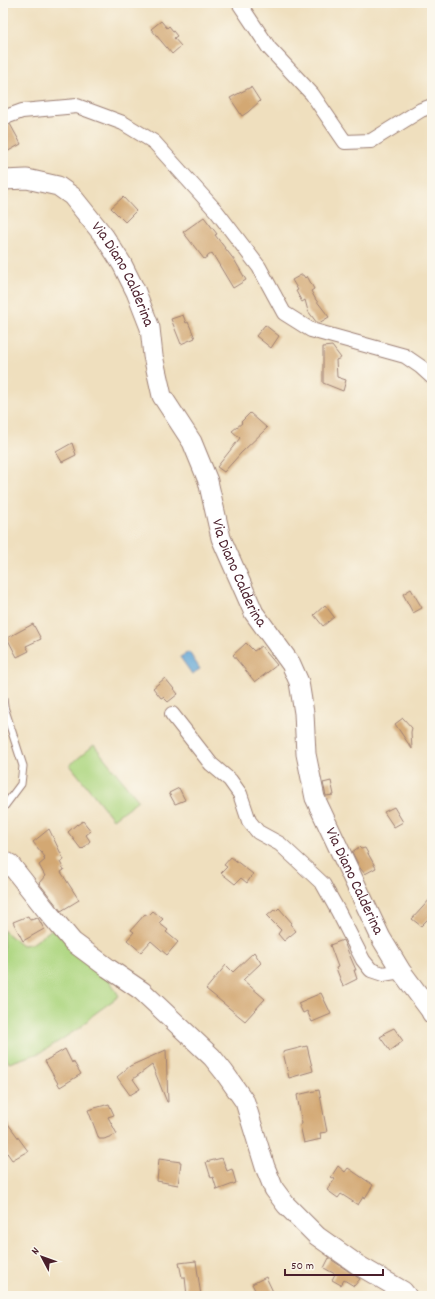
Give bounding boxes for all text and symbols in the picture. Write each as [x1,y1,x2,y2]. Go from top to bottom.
street label: Via Diano Calderina [85,217,160,330]
street label: Via Diano Calderina [205,517,272,632]
street label: Via Diano Calderina [319,824,390,939]
north arrow [22,1237,62,1277]
text: N [28,1244,44,1259]
scale bar [285,1251,383,1277]
text: 50 m [291,1258,314,1275]

